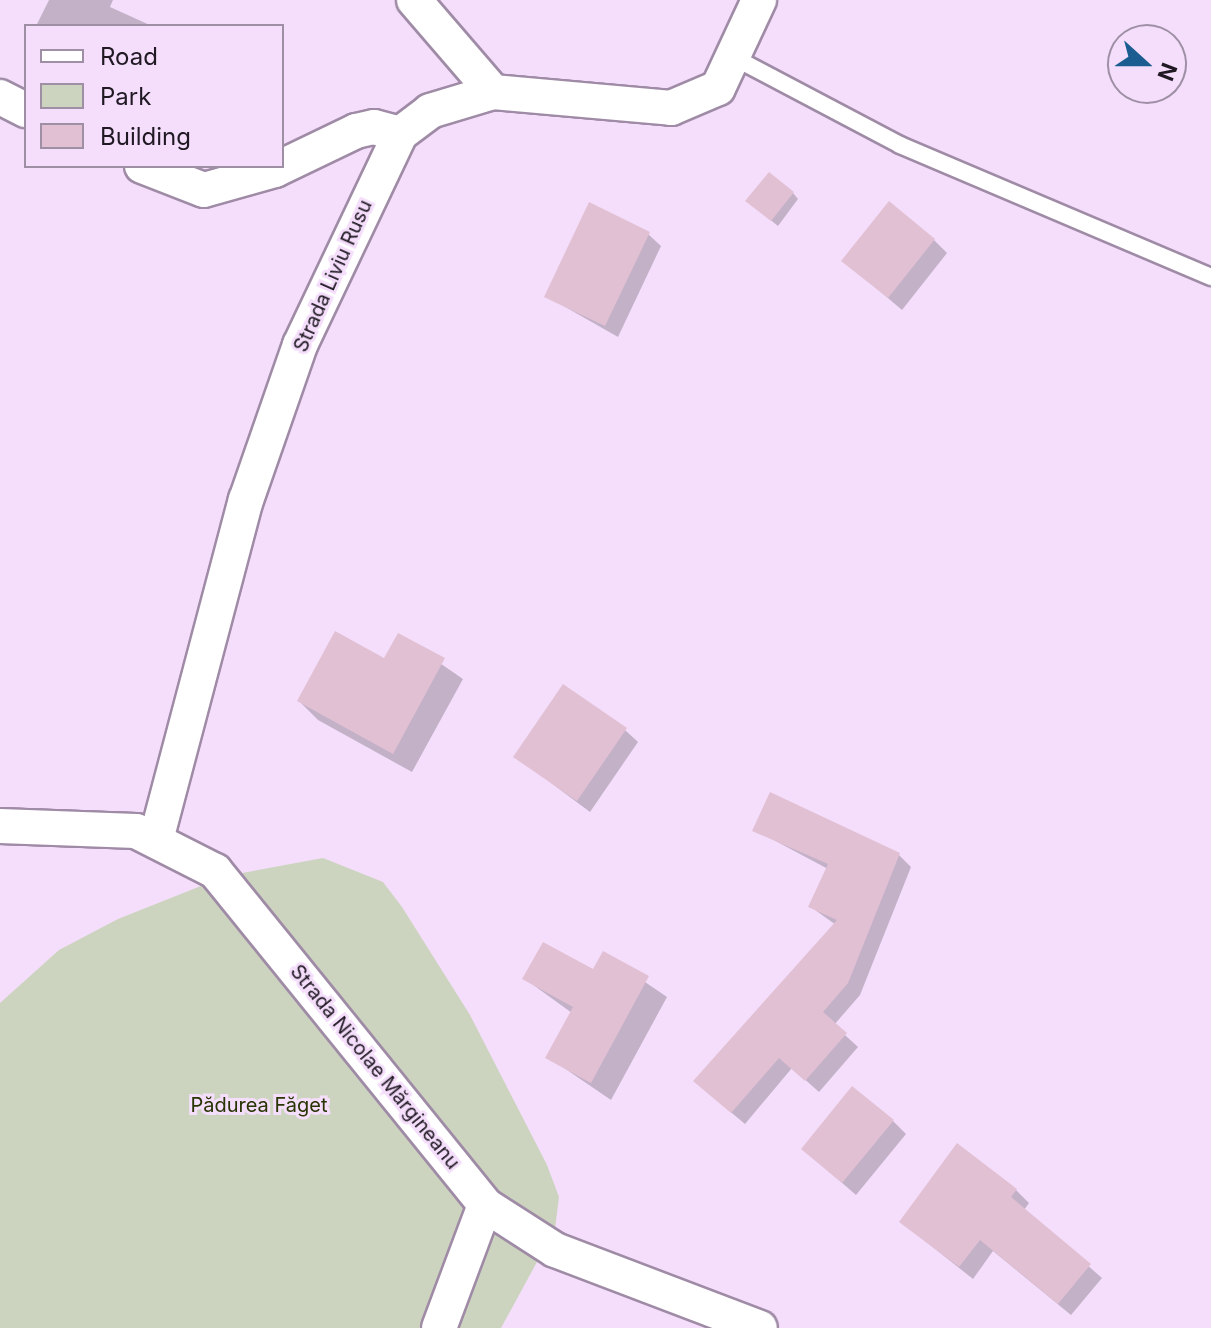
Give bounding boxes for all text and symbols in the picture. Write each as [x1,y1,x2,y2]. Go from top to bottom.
legend [24,24,284,168]
north arrow [1107,24,1187,104]
text: Road [100,42,158,71]
text: N [1152,59,1183,84]
text: Park [100,82,151,111]
text: Building [100,122,191,151]
street label: Strada Liviu Rusu [289,196,377,356]
street label: Strada Nicolae Mărgineanu [285,960,465,1174]
park label: Pădurea Făget [190,1093,328,1117]

